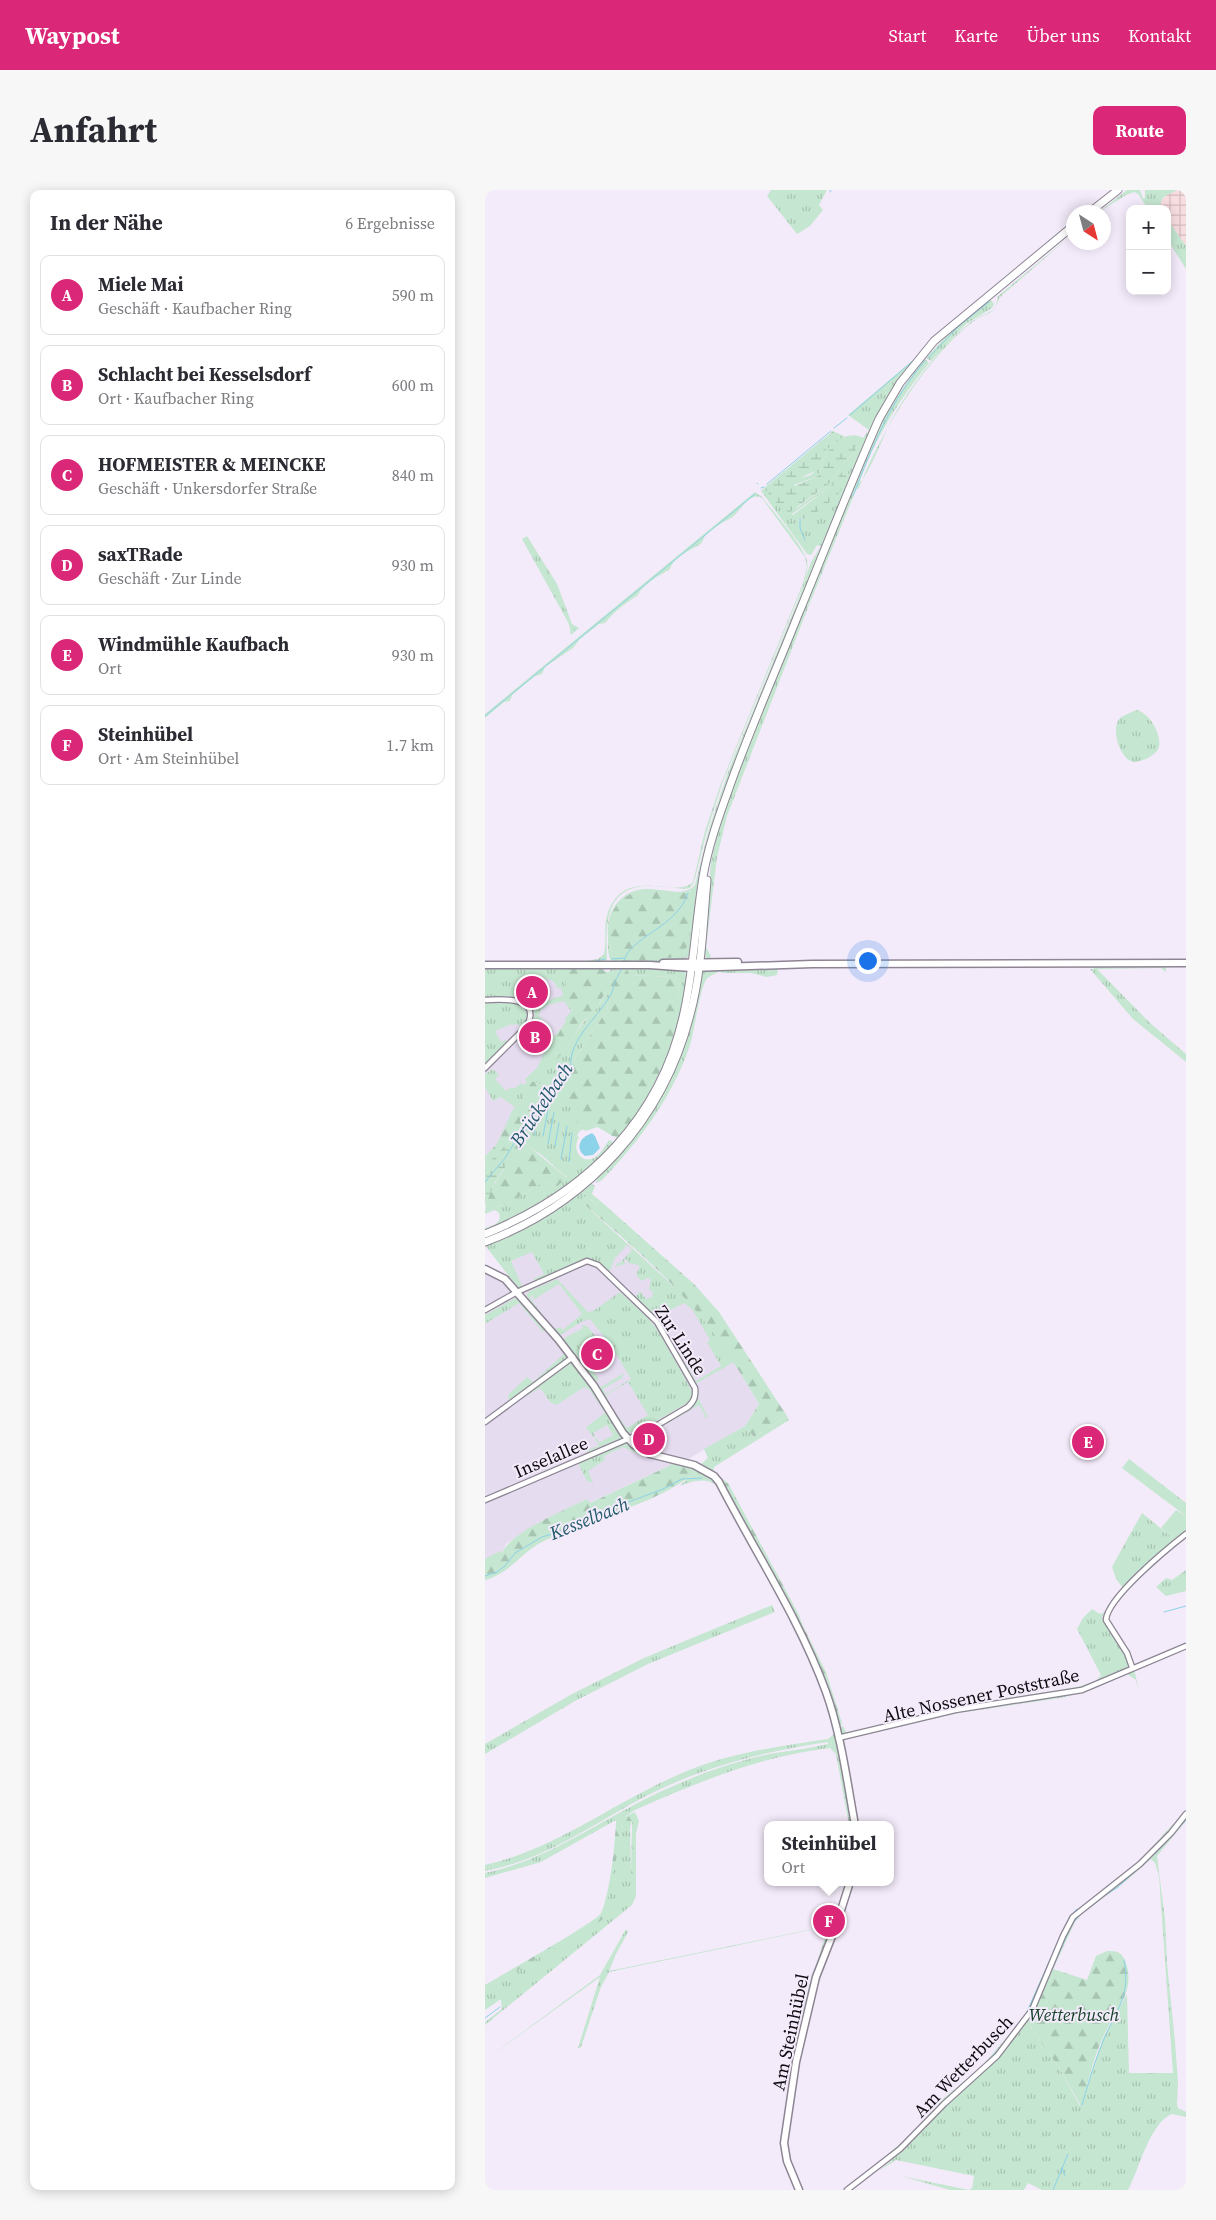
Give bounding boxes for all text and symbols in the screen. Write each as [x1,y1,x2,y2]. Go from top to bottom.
text: Waypost [25,19,120,52]
text: Start [889,23,926,48]
text: Karte [954,23,998,48]
text: Über uns [1026,23,1100,48]
text: Kontakt [1128,23,1191,48]
text: Anfahrt [30,106,157,154]
button: Route [1093,106,1186,155]
north arrow [1066,205,1111,250]
map controls [1126,205,1171,295]
button: + [1126,205,1171,250]
text: In der Nähe [50,208,163,237]
text: 6 Ergebnisse [345,212,435,234]
button: − [1126,250,1171,295]
text: Miele Mai [98,271,183,297]
text: A [62,284,72,306]
text: 590 m [392,284,434,306]
text: Geschäft · Kaufbacher Ring [98,297,292,319]
text: Schlacht bei Kesselsdorf [98,361,311,387]
text: B [62,374,72,396]
text: 600 m [392,374,434,396]
text: Ort · Kaufbacher Ring [98,387,254,409]
text: HOFMEISTER & MEINCKE [98,451,326,477]
text: C [62,464,72,486]
text: 840 m [392,464,434,486]
text: Geschäft · Unkersdorfer Straße [98,477,317,499]
text: saxTRade [98,541,183,567]
text: D [61,554,73,576]
text: 930 m [392,554,434,576]
text: Geschäft · Zur Linde [98,567,242,589]
text: Windmühle Kaufbach [98,631,289,657]
text: E [62,644,72,666]
text: 930 m [392,644,434,666]
text: Ort [98,657,122,679]
text: Steinhübel [98,721,193,747]
text: F [62,734,72,756]
text: 1.7 km [386,734,434,756]
text: Ort · Am Steinhübel [98,747,239,769]
your location [855,948,881,974]
pin: A [516,973,548,1011]
pin: B [519,1018,551,1056]
water label: Brückelbach [503,1056,579,1152]
street label: Zur Linde [649,1300,713,1380]
pin: C [581,1335,613,1373]
pin: D [633,1420,665,1458]
pin: E [1072,1423,1104,1461]
street label: Inselallee [510,1430,592,1484]
water label: Kesselbach [544,1490,633,1546]
street label: Alte Nossener Poststraße [881,1662,1081,1728]
popup [764,1821,894,1886]
text: Steinhübel [781,1830,877,1856]
text: Ort [781,1856,805,1878]
pin: F [813,1902,845,1940]
street label: Am Steinhübel [765,1971,815,2093]
park label: Wetterbusch [1029,2002,1120,2027]
street label: Am Wetterbusch [908,2009,1018,2123]

